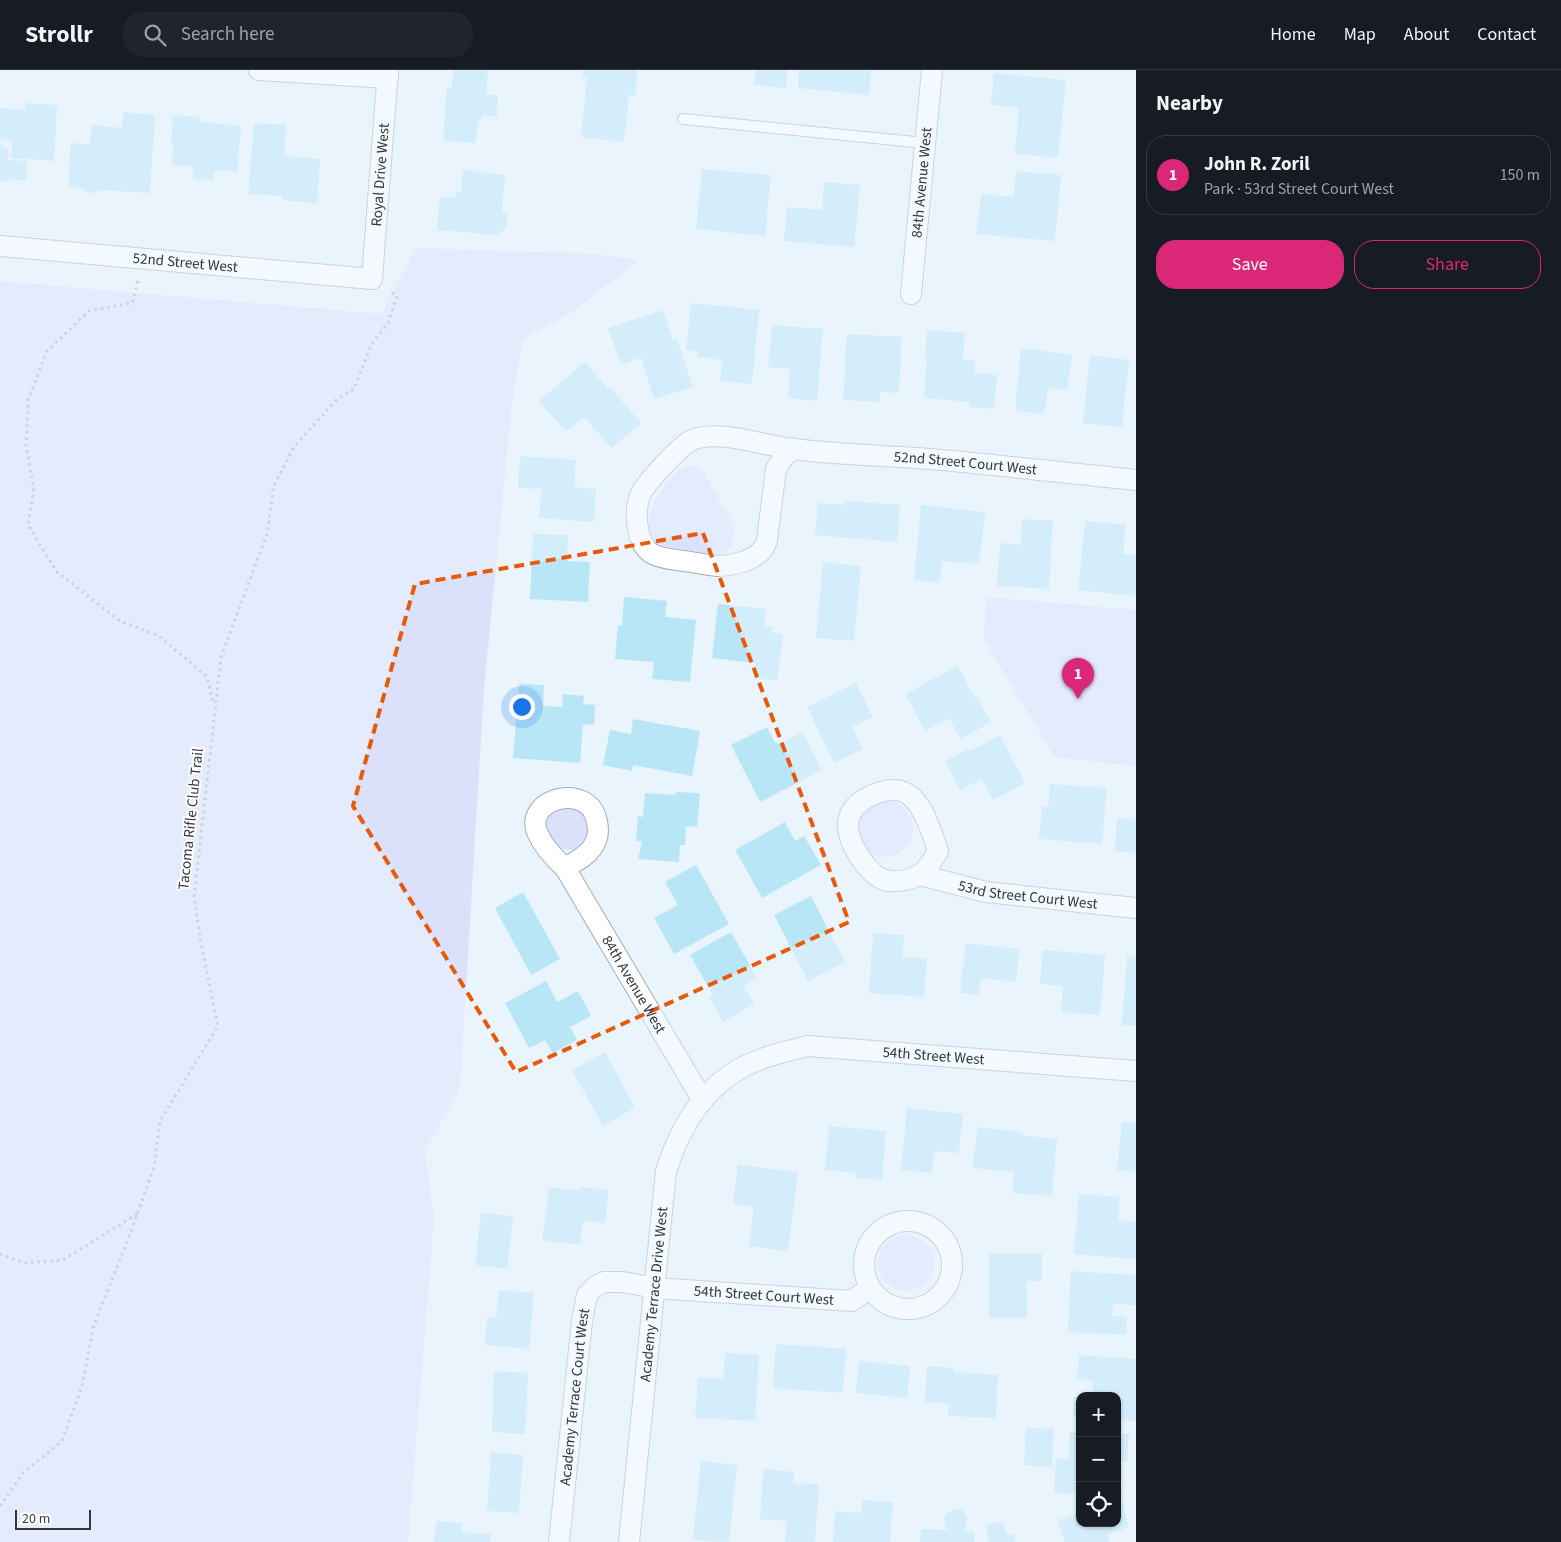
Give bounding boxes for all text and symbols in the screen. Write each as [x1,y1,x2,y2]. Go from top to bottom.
search box [123,12,473,57]
text: Strollr [25,17,93,52]
icon: search [141,21,169,49]
text: Search here [181,21,274,48]
text: Home [1270,22,1316,47]
text: Map [1344,22,1376,47]
text: About [1404,22,1449,47]
text: Contact [1477,22,1536,47]
text: Nearby [1156,88,1223,118]
street label: Royal Drive West [366,122,394,227]
street label: 84th Avenue West [906,126,937,239]
text: John R. Zoril [1204,151,1310,178]
text: 1 [1169,164,1177,186]
text: 150 m [1500,164,1540,186]
text: Park · 53rd Street Court West [1204,178,1394,200]
button: Save [1156,240,1344,289]
button: Share [1354,240,1541,289]
street label: 52nd Street West [132,247,239,278]
street label: 52nd Street Court West [893,446,1038,480]
pin: 1 [1062,658,1094,699]
your location [509,694,535,720]
street label: Tacoma Rifle Club Trail [173,747,209,891]
street label: 53rd Street Court West [956,875,1099,914]
street label: 84th Avenue West [597,931,671,1037]
street label: 54th Street West [882,1041,985,1070]
street label: Academy Terrace Drive West [635,1206,673,1383]
street label: 54th Street Court West [693,1280,835,1310]
street label: Academy Terrace Court West [554,1306,595,1487]
map controls [1076,1392,1121,1527]
button: + [1076,1392,1121,1437]
button: − [1076,1437,1121,1482]
button: locate [1076,1482,1121,1527]
scale bar [15,1507,91,1530]
text: 20 m [22,1509,50,1529]

